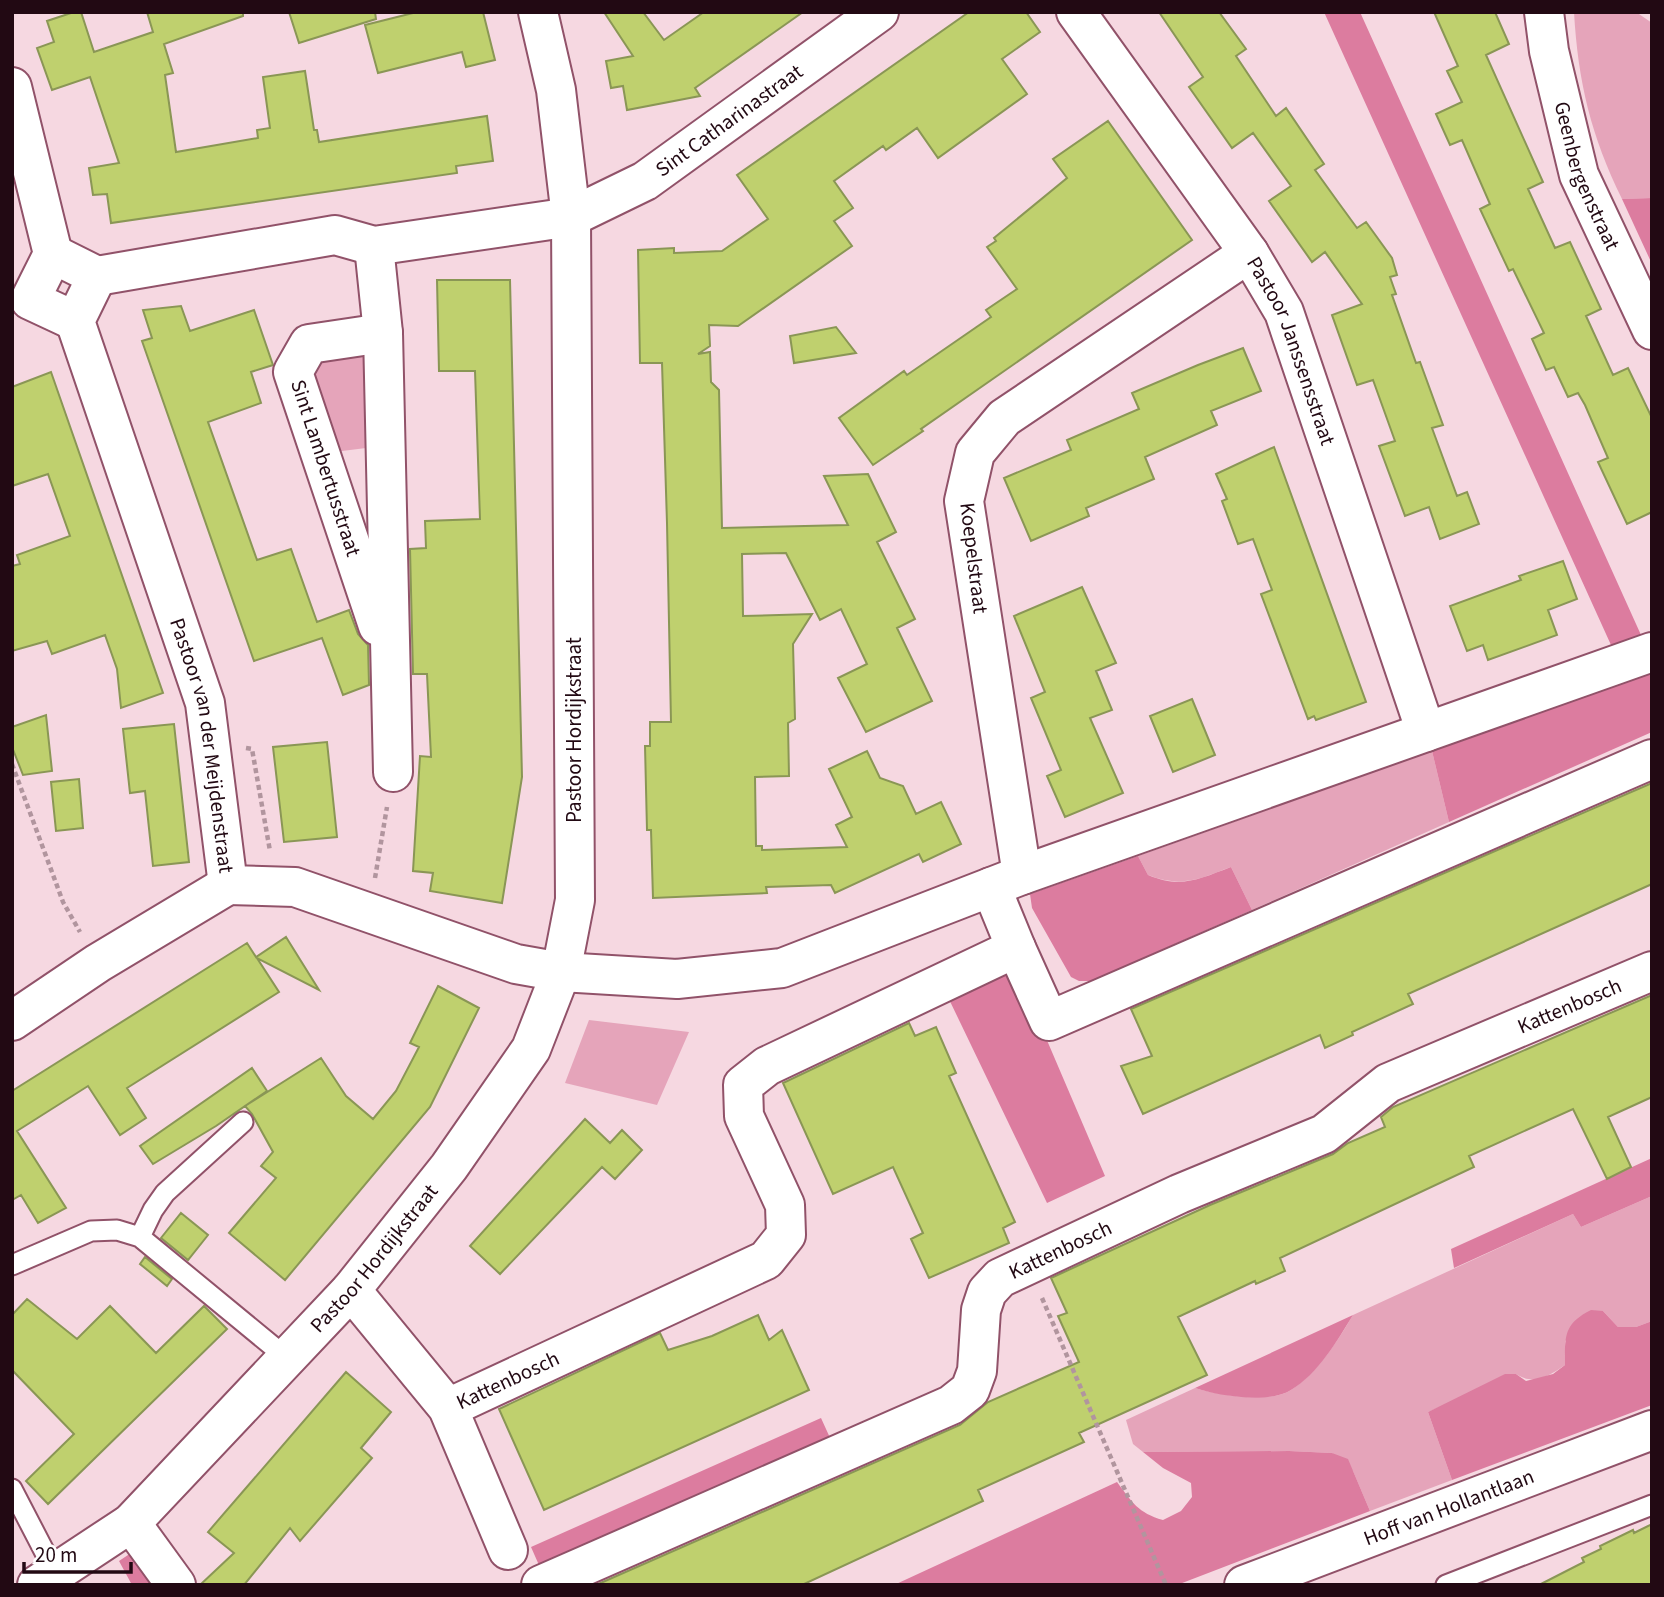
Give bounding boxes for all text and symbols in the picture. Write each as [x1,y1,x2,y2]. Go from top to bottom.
street label: Sint Catharinastraat [649,57,809,184]
street label: Geenbergenstraat [1547,98,1627,255]
street label: Pastoor Janssensstraat [1239,251,1343,449]
street label: Sint Lambertusstraat [283,376,369,560]
street label: Koepelstraat [952,501,996,615]
street label: Pastoor van der Meijdenstraat [162,614,241,875]
street label: Pastoor Hordijkstraat [559,637,589,823]
street label: Kattenbosch [1513,971,1626,1041]
street label: Pastoor Hordijkstraat [303,1177,445,1340]
street label: Kattenbosch [1004,1213,1117,1287]
street label: Kattenbosch [451,1343,564,1417]
street label: Hoff van Hollantlaan [1359,1461,1538,1553]
scale bar [24,1530,131,1574]
text: 20 m [35,1540,77,1570]

